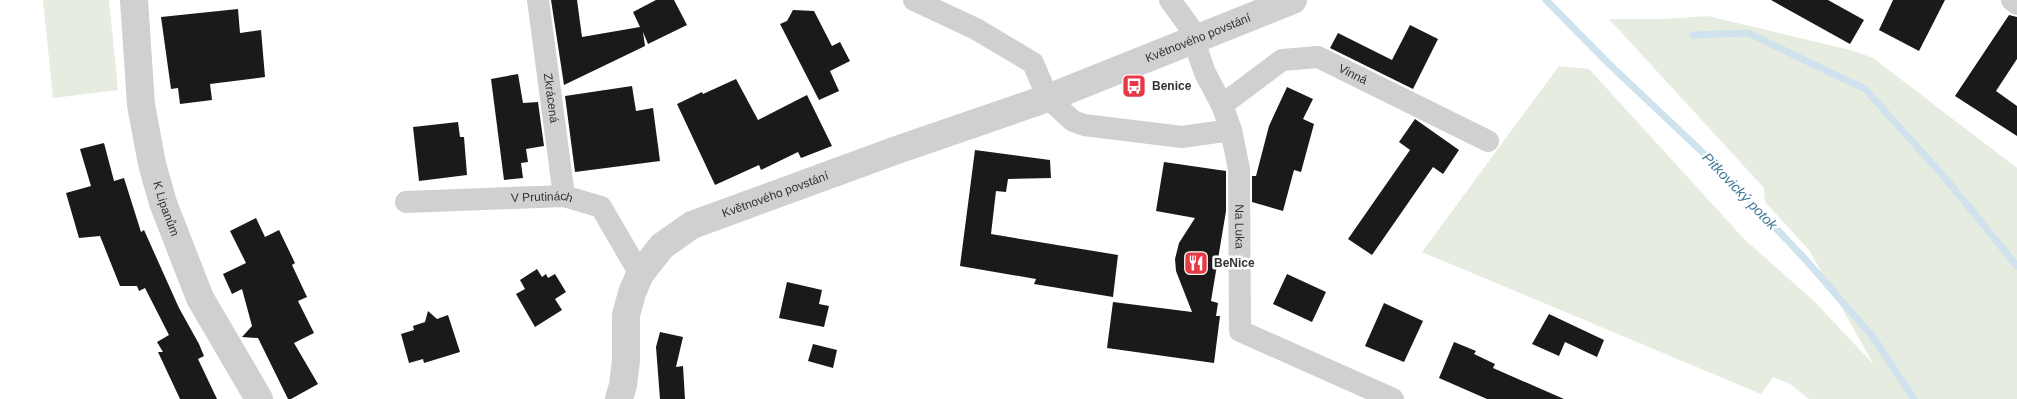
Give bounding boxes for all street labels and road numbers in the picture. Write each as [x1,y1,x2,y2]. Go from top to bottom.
street label: Květnového povstání [1143,10,1253,65]
street label: Vinná [1336,61,1370,87]
street label: Zkrácená [541,72,561,124]
street label: Květnového povstání [720,168,831,220]
street label: K Lipanům [150,179,182,238]
street label: V Prutinách [511,189,575,205]
street label: Na Luka [1232,204,1246,249]

